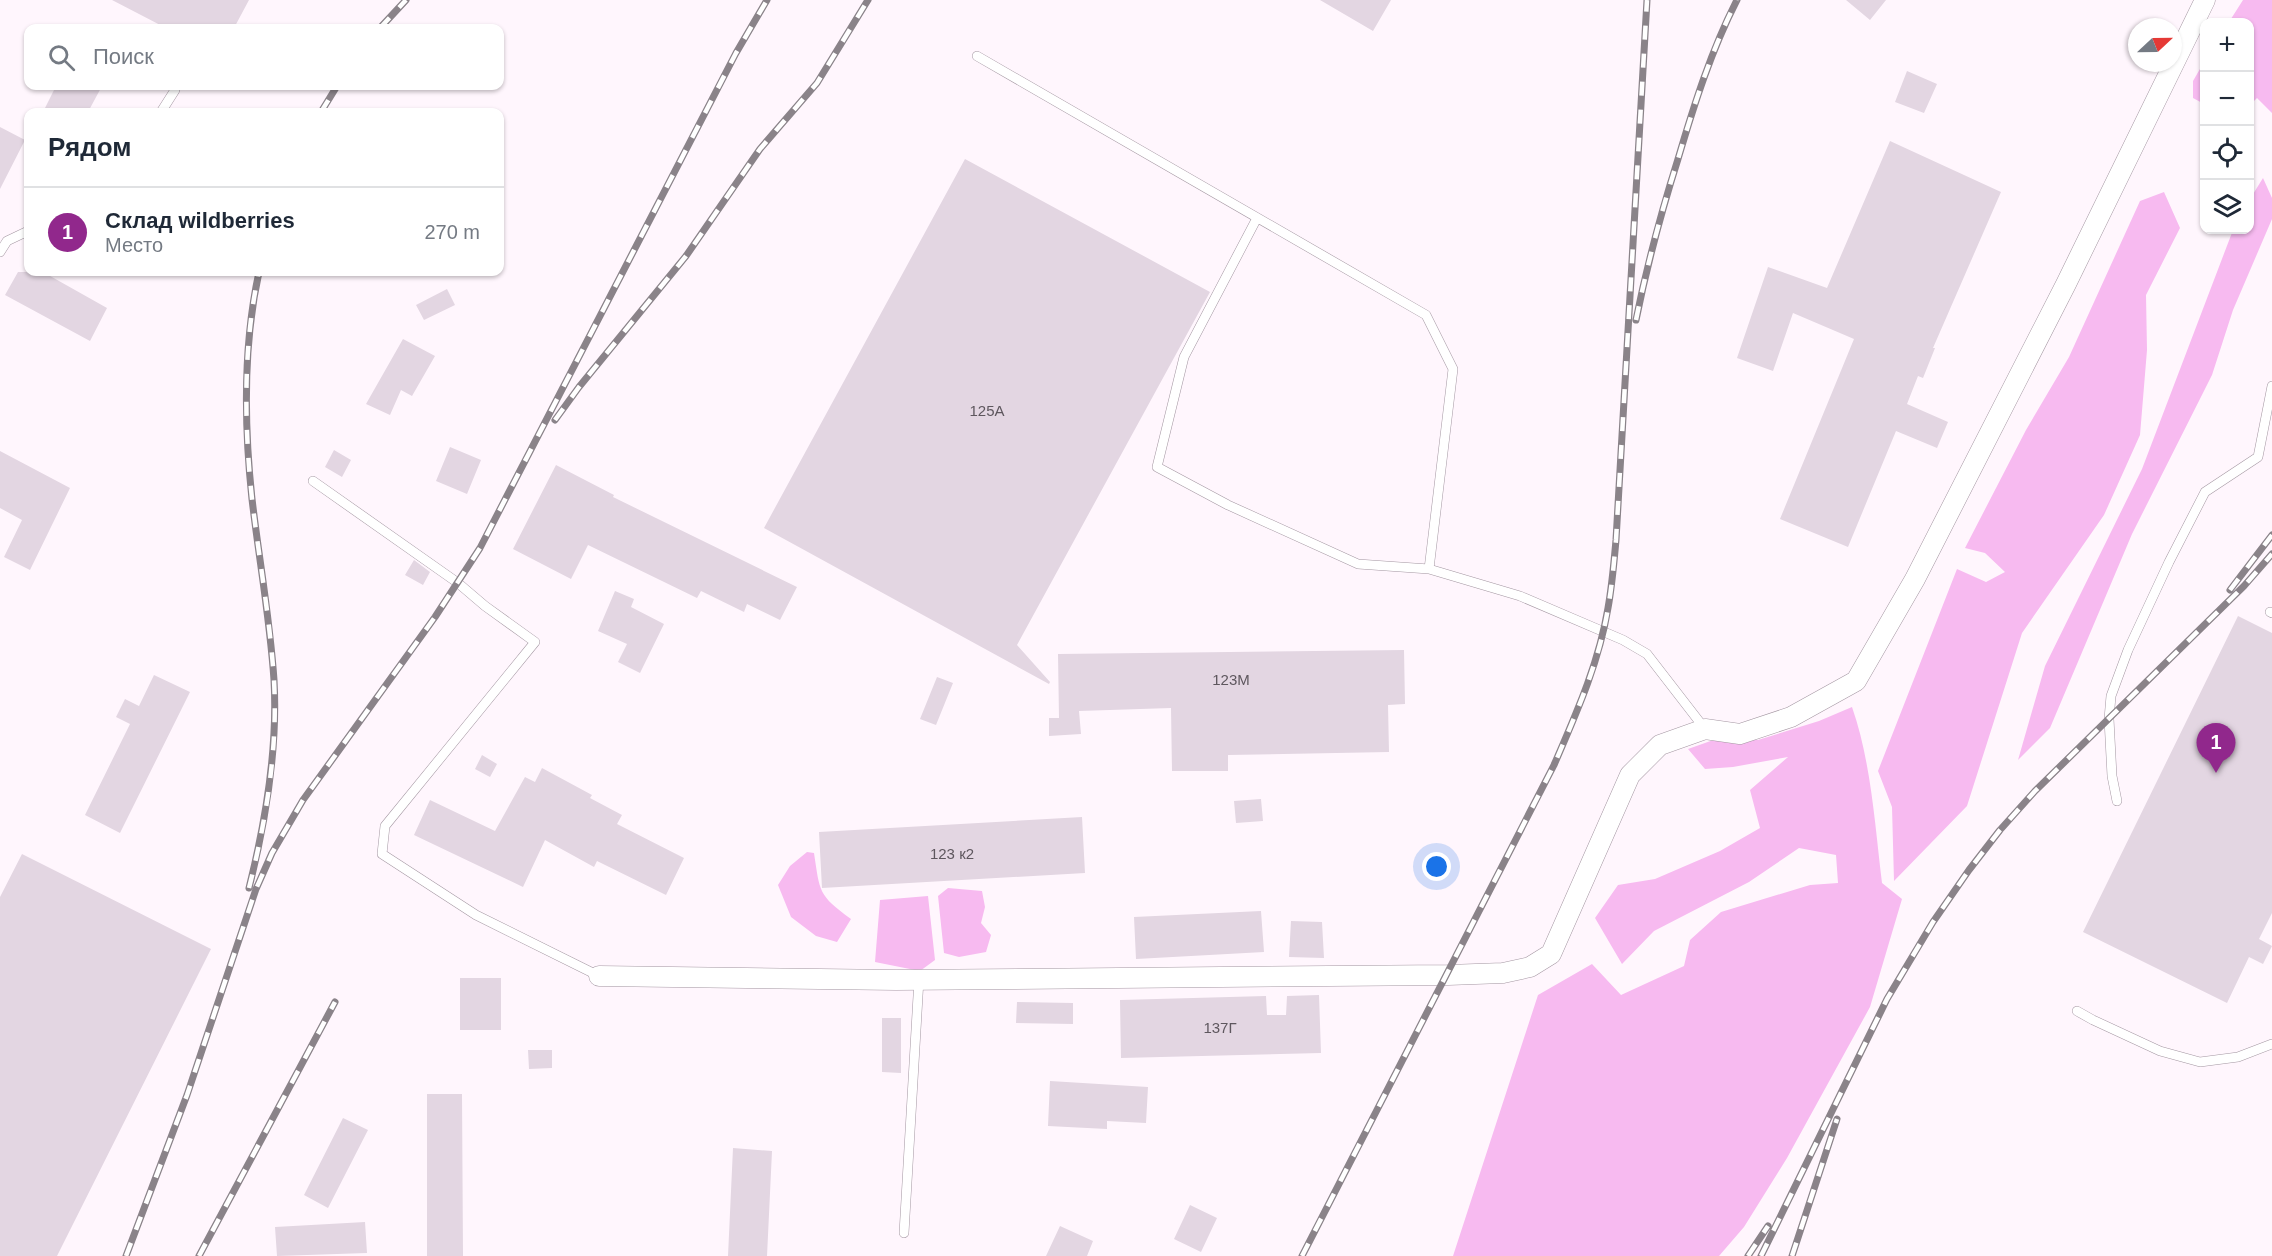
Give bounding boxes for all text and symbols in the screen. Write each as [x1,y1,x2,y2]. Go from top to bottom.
north arrow [2128,18,2182,72]
map controls [2200,18,2254,234]
button: + [2200,18,2254,72]
search box [24,24,504,90]
icon: search [45,41,78,74]
text: Поиск [93,44,154,69]
button: − [2200,72,2254,126]
button: locate [2200,126,2254,180]
text: Рядом [48,132,131,162]
button: layers [2200,180,2254,234]
text: Склад wildberries [105,208,295,233]
text: 1 [62,221,73,243]
text: 270 m [424,221,480,243]
text: Место [105,234,163,256]
house number: 125А [969,402,1005,419]
house number: 123М [1212,671,1250,688]
pin: 1 [2196,724,2236,773]
house number: 123 к2 [930,845,974,862]
your location [1422,852,1451,881]
house number: 137Г [1203,1019,1237,1036]

